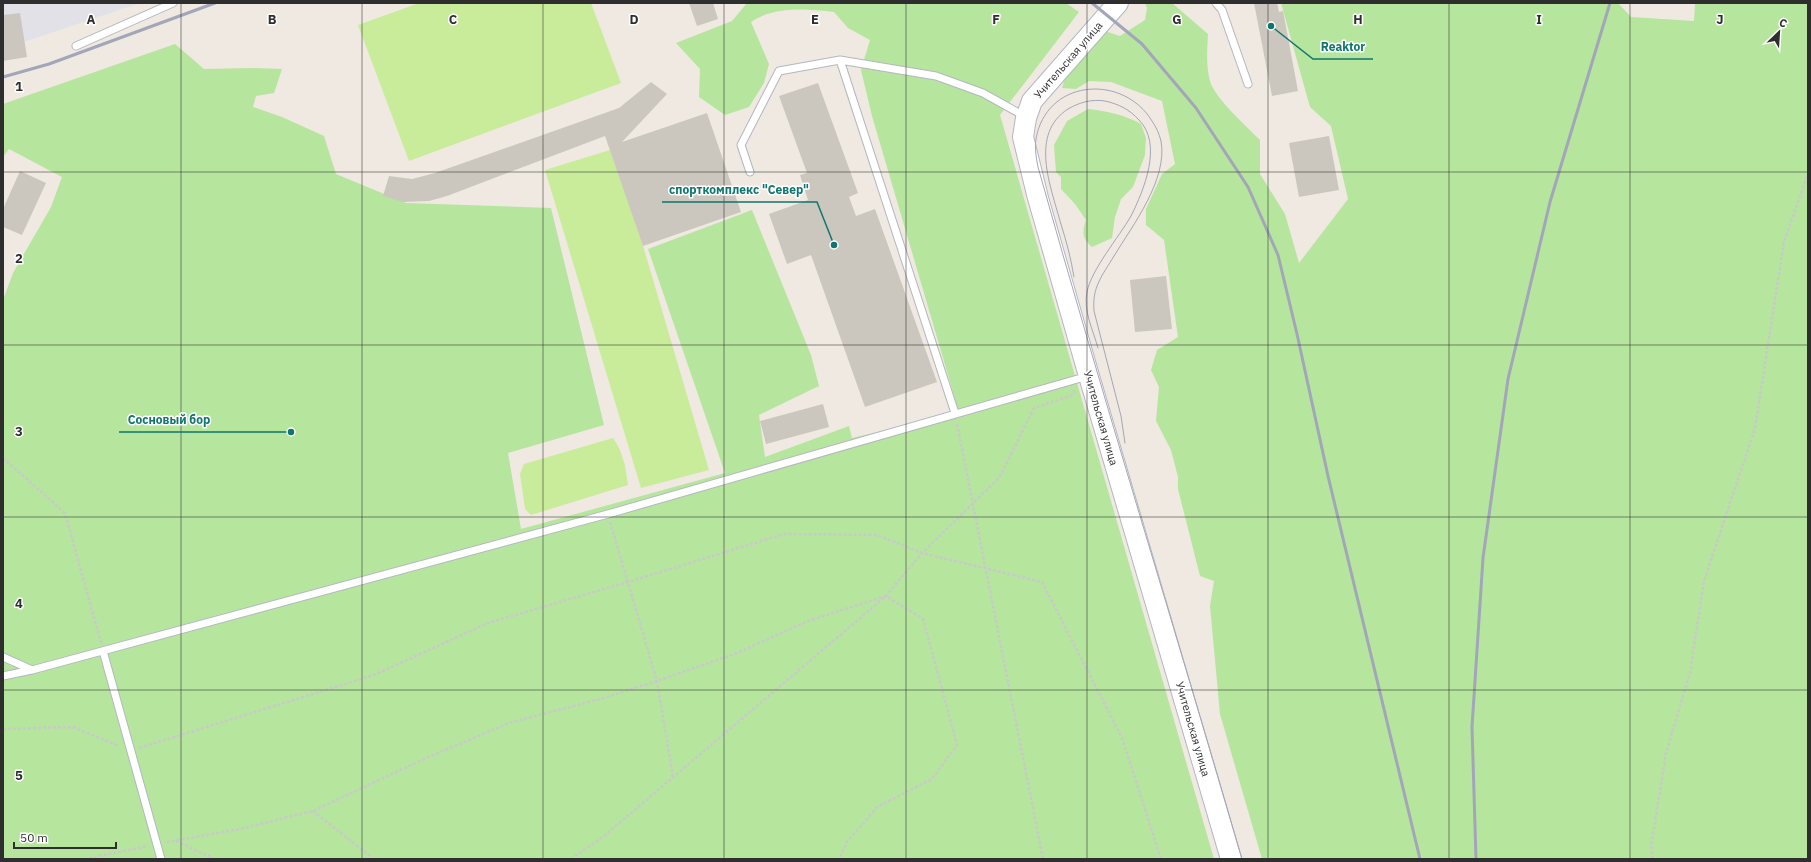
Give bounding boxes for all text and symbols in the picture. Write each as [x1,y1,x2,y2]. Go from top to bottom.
text: A [87,11,96,28]
text: B [268,11,277,28]
text: C [449,11,458,28]
text: D [629,11,639,28]
text: E [811,11,819,28]
text: F [992,11,1000,28]
text: G [1172,11,1182,28]
text: H [1353,11,1363,28]
text: I [1536,11,1542,28]
text: J [1716,11,1724,28]
north arrow [1759,12,1799,52]
text: С [1777,15,1789,31]
street label: Учительская улица [1031,18,1105,102]
callout: Reaktor [1313,35,1373,59]
text: Reaktor [1321,39,1365,54]
text: 1 [15,78,23,95]
callout: спорткомплекс "Север" [662,178,817,202]
text: спорткомплекс "Север" [669,182,809,197]
text: 2 [15,250,23,267]
street label: Учительская улица [1081,369,1121,467]
callout: Сосновый бор [119,408,218,432]
text: Сосновый бор [128,412,210,427]
text: 3 [15,423,23,440]
text: 4 [15,595,23,612]
street label: Учительская улица [1173,680,1213,778]
text: 5 [15,767,23,784]
scale bar [14,824,116,850]
text: 50 m [20,830,48,845]

